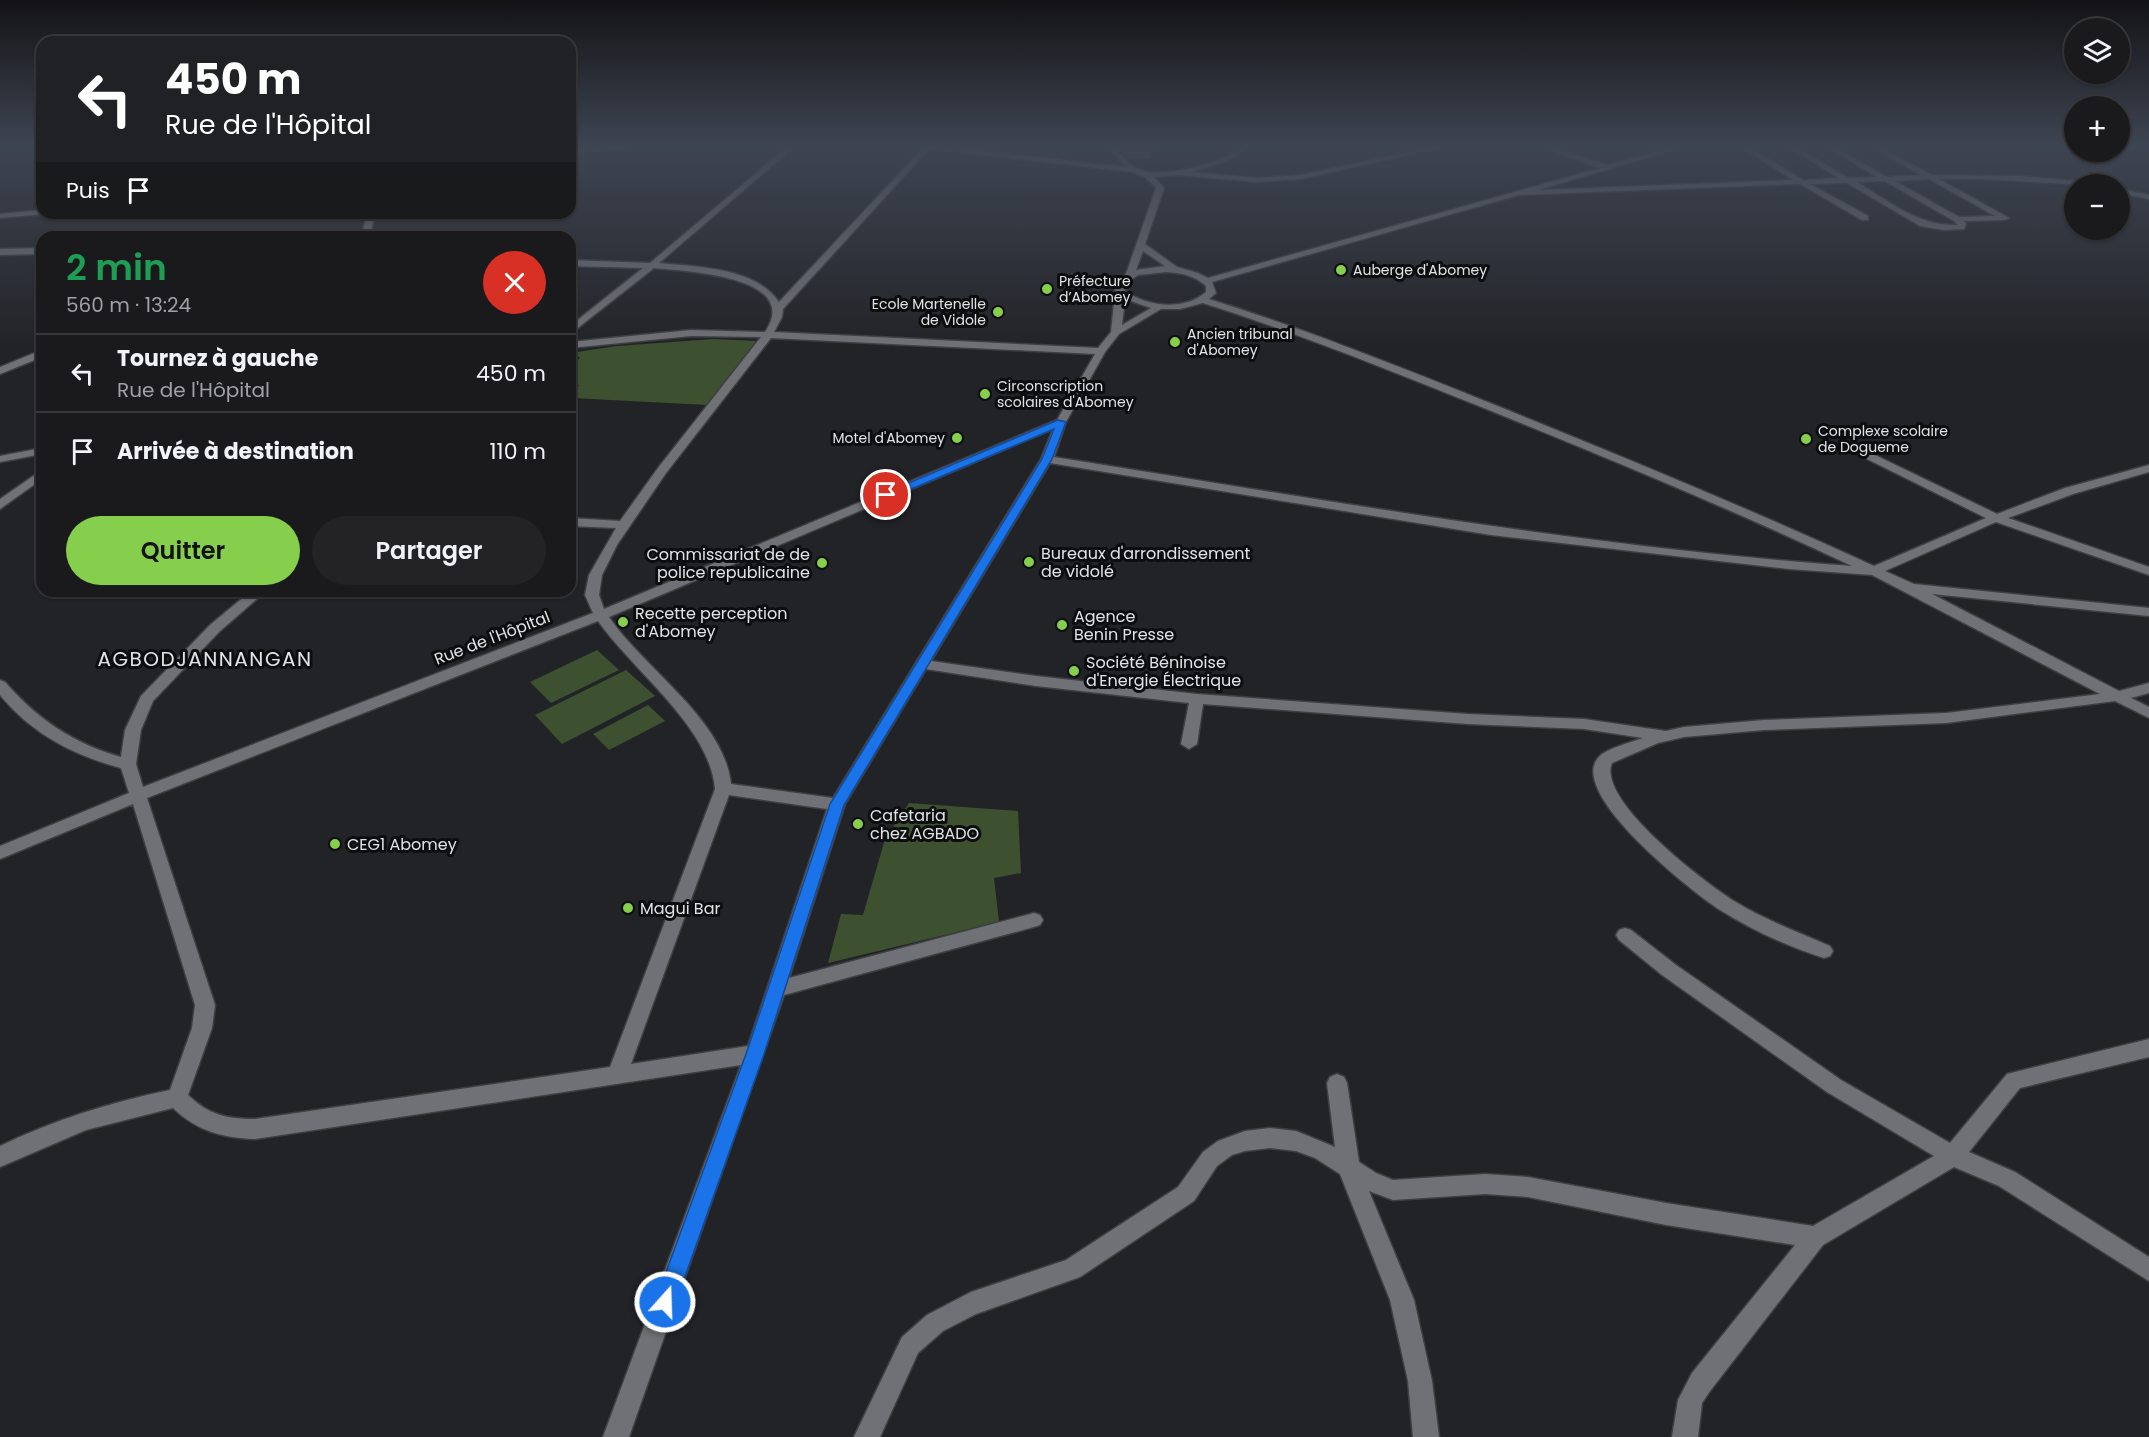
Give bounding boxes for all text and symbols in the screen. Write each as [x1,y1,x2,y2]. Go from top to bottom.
map controls [2064,18,2130,240]
button: layers [2064,18,2130,84]
text: 450 m [165,50,302,109]
icon: left [66,60,144,138]
button: + [2064,96,2130,162]
text: Rue de l'Hôpital [165,106,371,143]
icon: arrive [122,174,155,207]
button: − [2064,174,2130,240]
text: Puis [66,175,110,206]
text: 2 min [66,242,167,293]
button: close [483,251,546,314]
place label: Auberge d'Abomey [1353,260,1487,280]
marker: Auberge d'Abomey [1334,263,1348,277]
place label: Préfecture d’Abomey [1059,271,1131,307]
marker: Préfecture d’Abomey [1040,282,1054,296]
text: 560 m · 13:24 [66,291,191,319]
place label: Ecole Martenelle de Vidole [872,294,986,330]
marker: Ecole Martenelle de Vidole [991,305,1005,319]
place label: Ancien tribunal d'Abomey [1187,324,1293,360]
marker: Ancien tribunal d'Abomey [1168,335,1182,349]
text: Tournez à gauche [117,343,318,374]
icon: left [66,357,99,390]
text: 450 m [476,358,546,389]
text: Rue de l'Hôpital [117,376,270,404]
place label: Circonscription scolaires d'Abomey [997,376,1134,412]
marker: Circonscription scolaires d'Abomey [978,387,992,401]
place label: Complexe scolaire de Dogueme [1818,421,1948,457]
place label: Motel d'Abomey [832,428,945,448]
marker: Motel d'Abomey [950,431,964,445]
marker: Complexe scolaire de Dogueme [1799,432,1813,446]
icon: arrive [66,435,99,468]
text: Arrivée à destination [117,436,354,467]
text: 110 m [490,436,546,467]
pin [860,469,911,520]
icon: arrive [869,478,902,511]
button: Quitter [66,516,300,585]
button: Partager [312,516,546,585]
place label: Bureaux d'arrondissement de vidolé [1041,542,1251,583]
place label: Commissariat de de police republicaine [646,543,810,584]
marker: Bureaux d'arrondissement de vidolé [1022,555,1036,569]
marker: Commissariat de de police republicaine [815,556,829,570]
place label: Recette perception d'Abomey [635,602,788,643]
street label: Rue de l'Hôpital [431,605,553,671]
place label: Agence Benin Presse [1074,605,1174,646]
marker: Recette perception d'Abomey [616,615,630,629]
marker: Agence Benin Presse [1055,618,1069,632]
district label: AGBODJANNANGAN [98,645,313,673]
place label: Société Béninoise d'Energie Électrique [1086,651,1241,692]
marker: Société Béninoise d'Energie Électrique [1067,664,1081,678]
place label: Cafetaria chez AGBADO [870,804,979,845]
marker: Cafetaria chez AGBADO [851,817,865,831]
place label: CEG1 Abomey [347,833,457,856]
marker: CEG1 Abomey [328,837,342,851]
place label: Magui Bar [640,897,720,920]
marker: Magui Bar [621,901,635,915]
position arrow [633,1270,697,1334]

